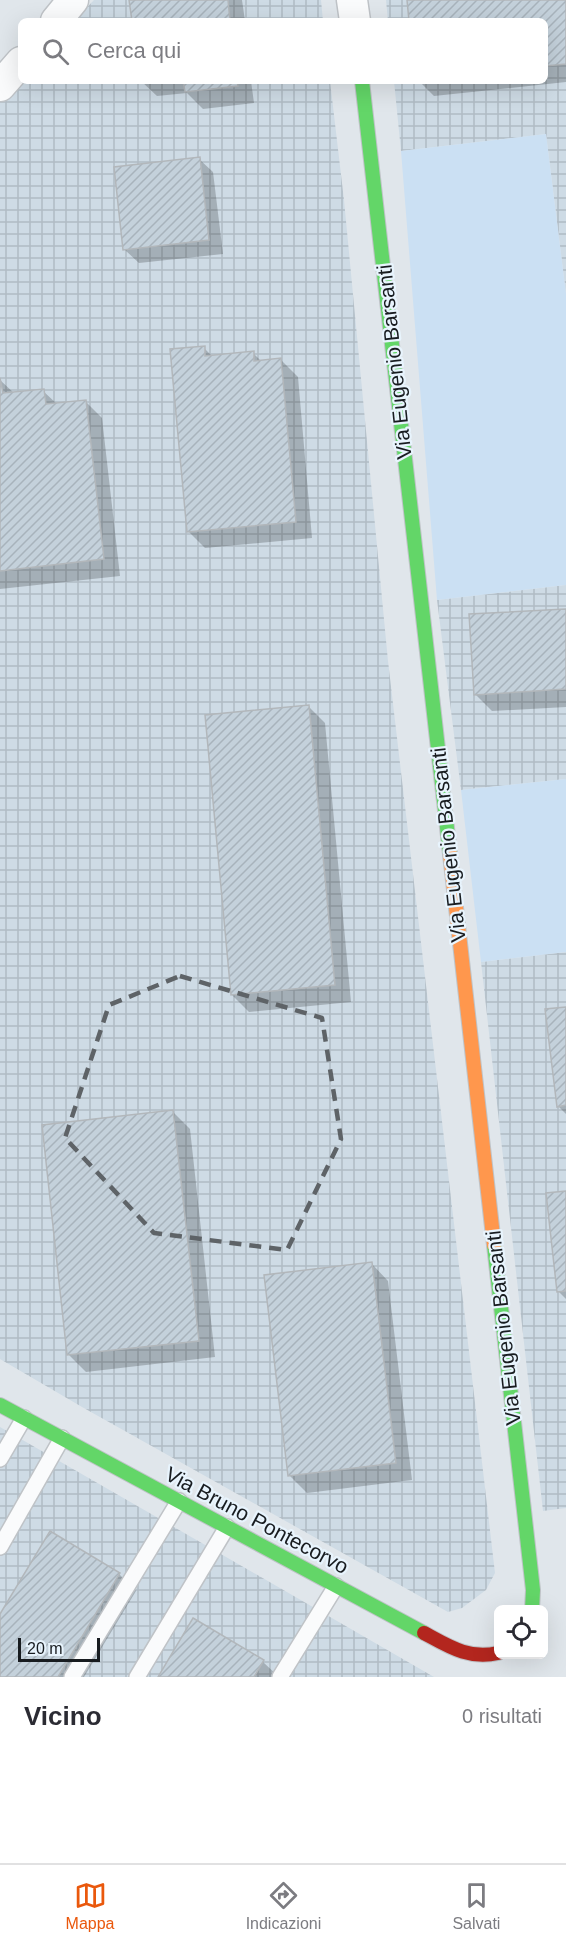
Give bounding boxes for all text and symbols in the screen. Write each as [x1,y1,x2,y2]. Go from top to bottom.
search box [18,18,548,84]
icon: search [39,35,72,68]
text: Cerca qui [87,38,181,63]
street label: Via Eugenio Barsanti [372,263,416,461]
street label: Via Eugenio Barsanti [426,746,470,944]
street label: Via Eugenio Barsanti [481,1229,525,1427]
street label: Via Bruno Pontecorvo [162,1462,352,1578]
map controls [494,1605,548,1659]
button: locate [494,1605,548,1659]
scale bar [18,1635,100,1662]
text: 20 m [27,1640,63,1657]
text: Vicino [24,1701,102,1731]
text: 0 risultati [462,1705,542,1727]
tab: Mappa [66,1879,114,1933]
tab: Indicazioni [246,1879,321,1933]
tab: Salvati [452,1879,500,1933]

